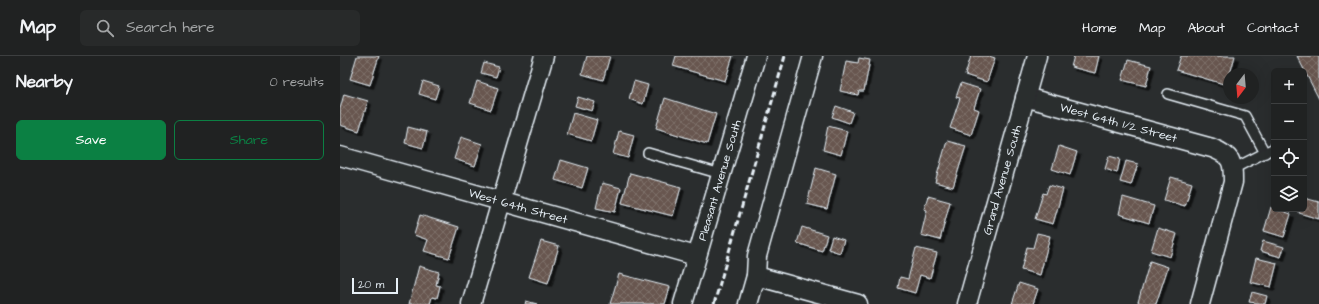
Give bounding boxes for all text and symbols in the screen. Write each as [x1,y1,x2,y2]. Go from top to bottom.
search box [80,10,360,46]
text: Map [20,14,56,41]
icon: search [94,17,116,39]
text: Search here [126,17,215,38]
text: Home [1082,18,1117,38]
text: Map [1139,18,1165,38]
text: About [1187,18,1225,38]
text: Contact [1247,18,1299,38]
north arrow [1223,68,1259,104]
map controls [1271,68,1307,212]
button: + [1271,68,1307,104]
text: Nearby [16,70,73,94]
text: 0 results [269,73,324,91]
street label: West 64th 1/2 Street [1058,98,1179,147]
button: − [1271,104,1307,140]
street label: Pleasant Avenue South [694,118,745,243]
button: Save [16,120,166,160]
button: Share [174,120,324,160]
street label: Grand Avenue South [978,123,1026,237]
button: locate [1271,140,1307,176]
button: layers [1271,176,1307,212]
street label: West 64th Street [467,184,570,228]
scale bar [352,276,398,295]
text: 20 m [358,277,384,292]

